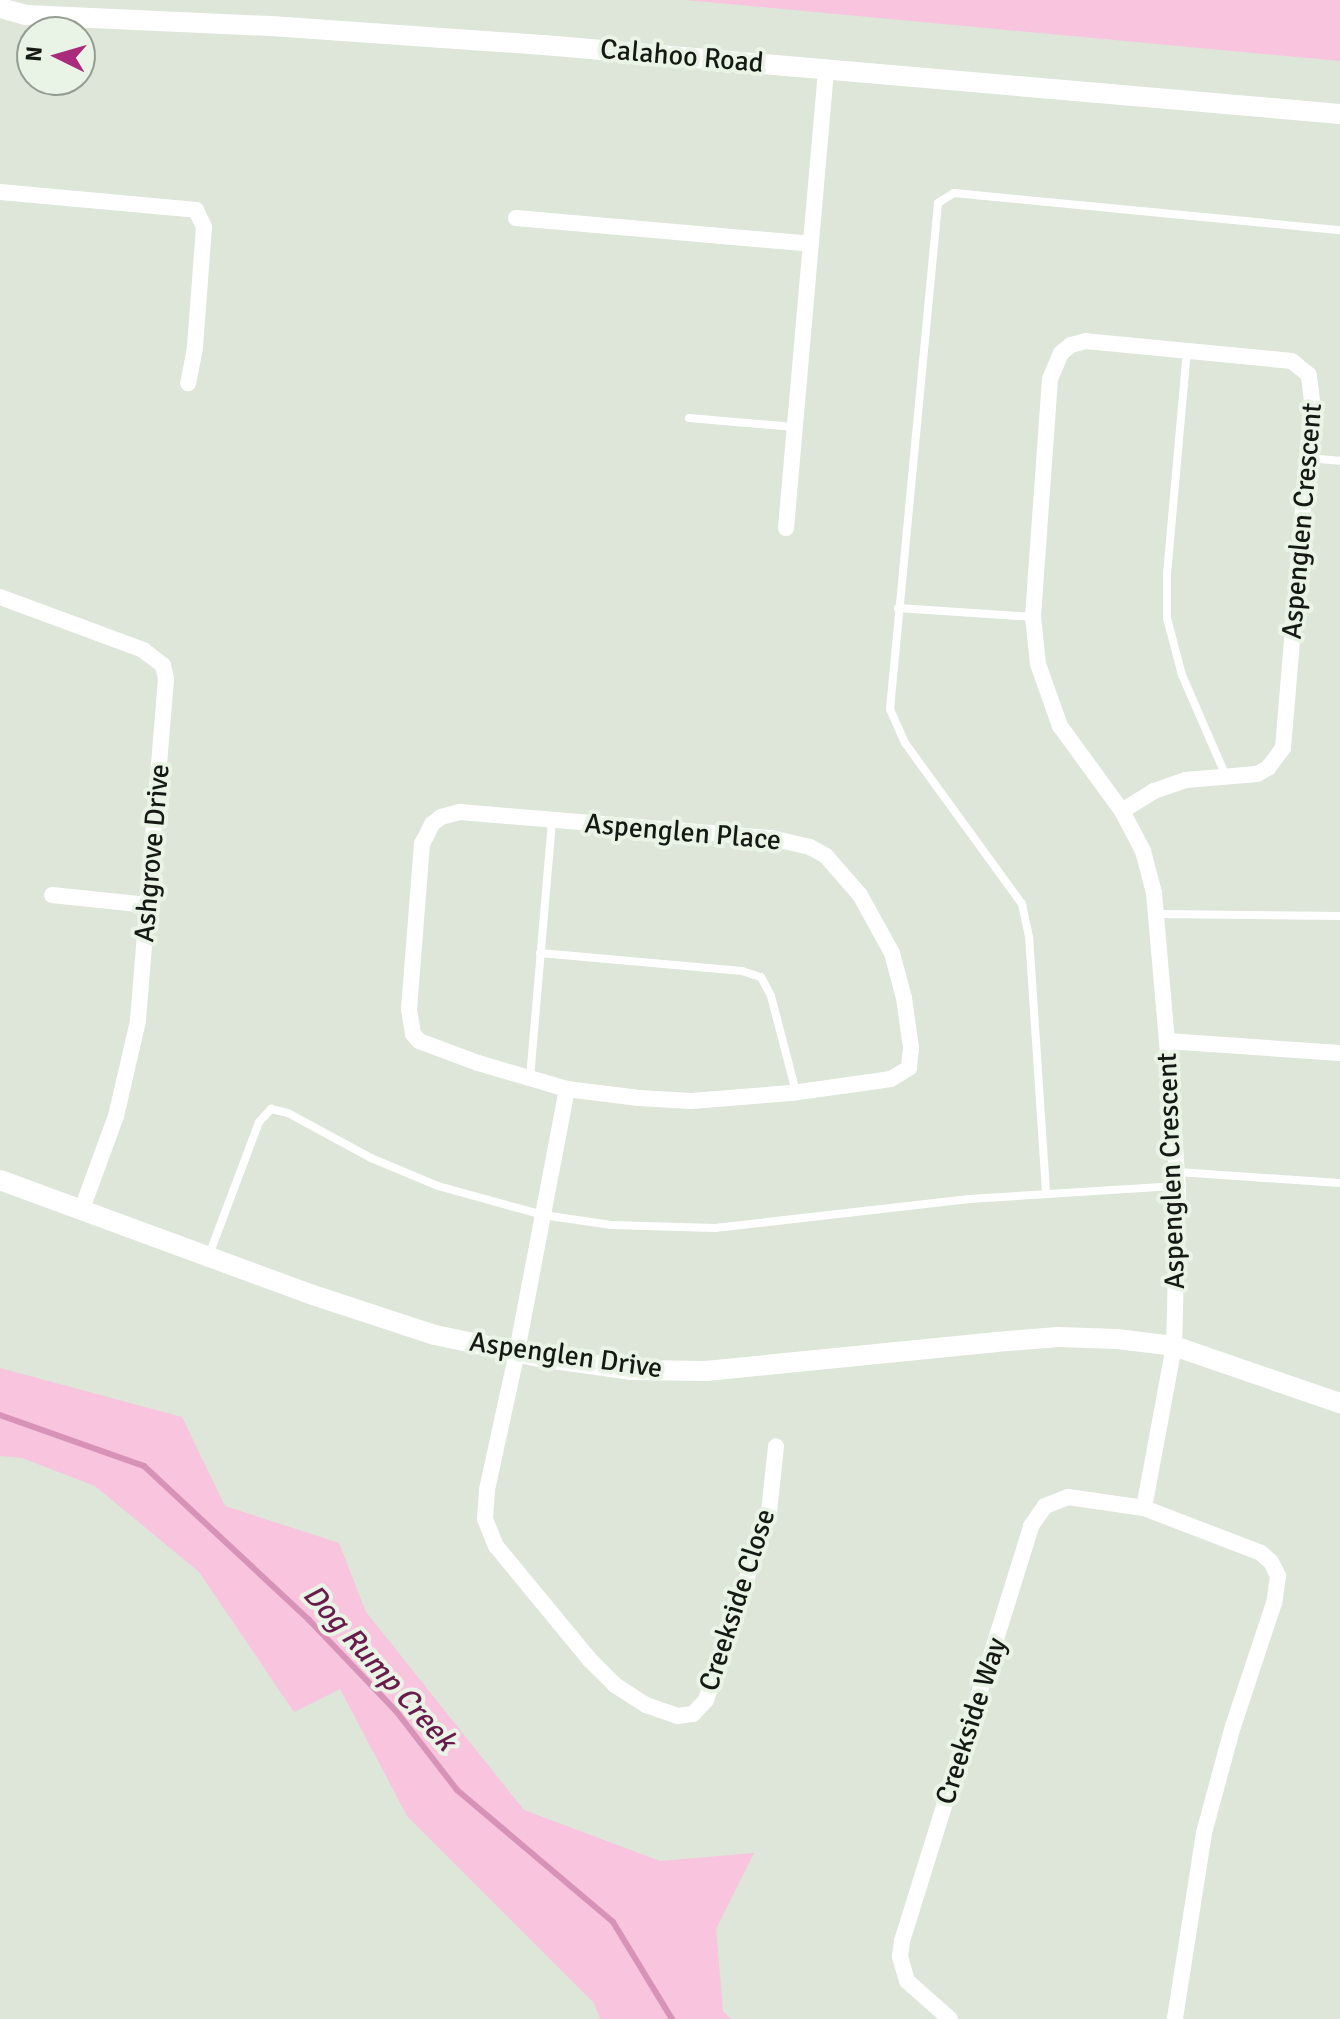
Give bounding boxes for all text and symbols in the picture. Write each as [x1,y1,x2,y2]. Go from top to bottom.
north arrow [16,16,96,96]
street label: Calahoo Road [599,32,765,80]
text: N [19,45,48,63]
street label: Aspenglen Crescent [1275,402,1329,640]
street label: Ashgrove Drive [127,763,177,943]
street label: Aspenglen Place [583,807,783,857]
street label: Aspenglen Crescent [1150,1052,1192,1290]
street label: Aspenglen Drive [467,1325,665,1385]
street label: Creekside Close [692,1505,782,1695]
water label: Dog Rump Creek [295,1577,463,1759]
street label: Creekside Way [928,1633,1014,1809]

